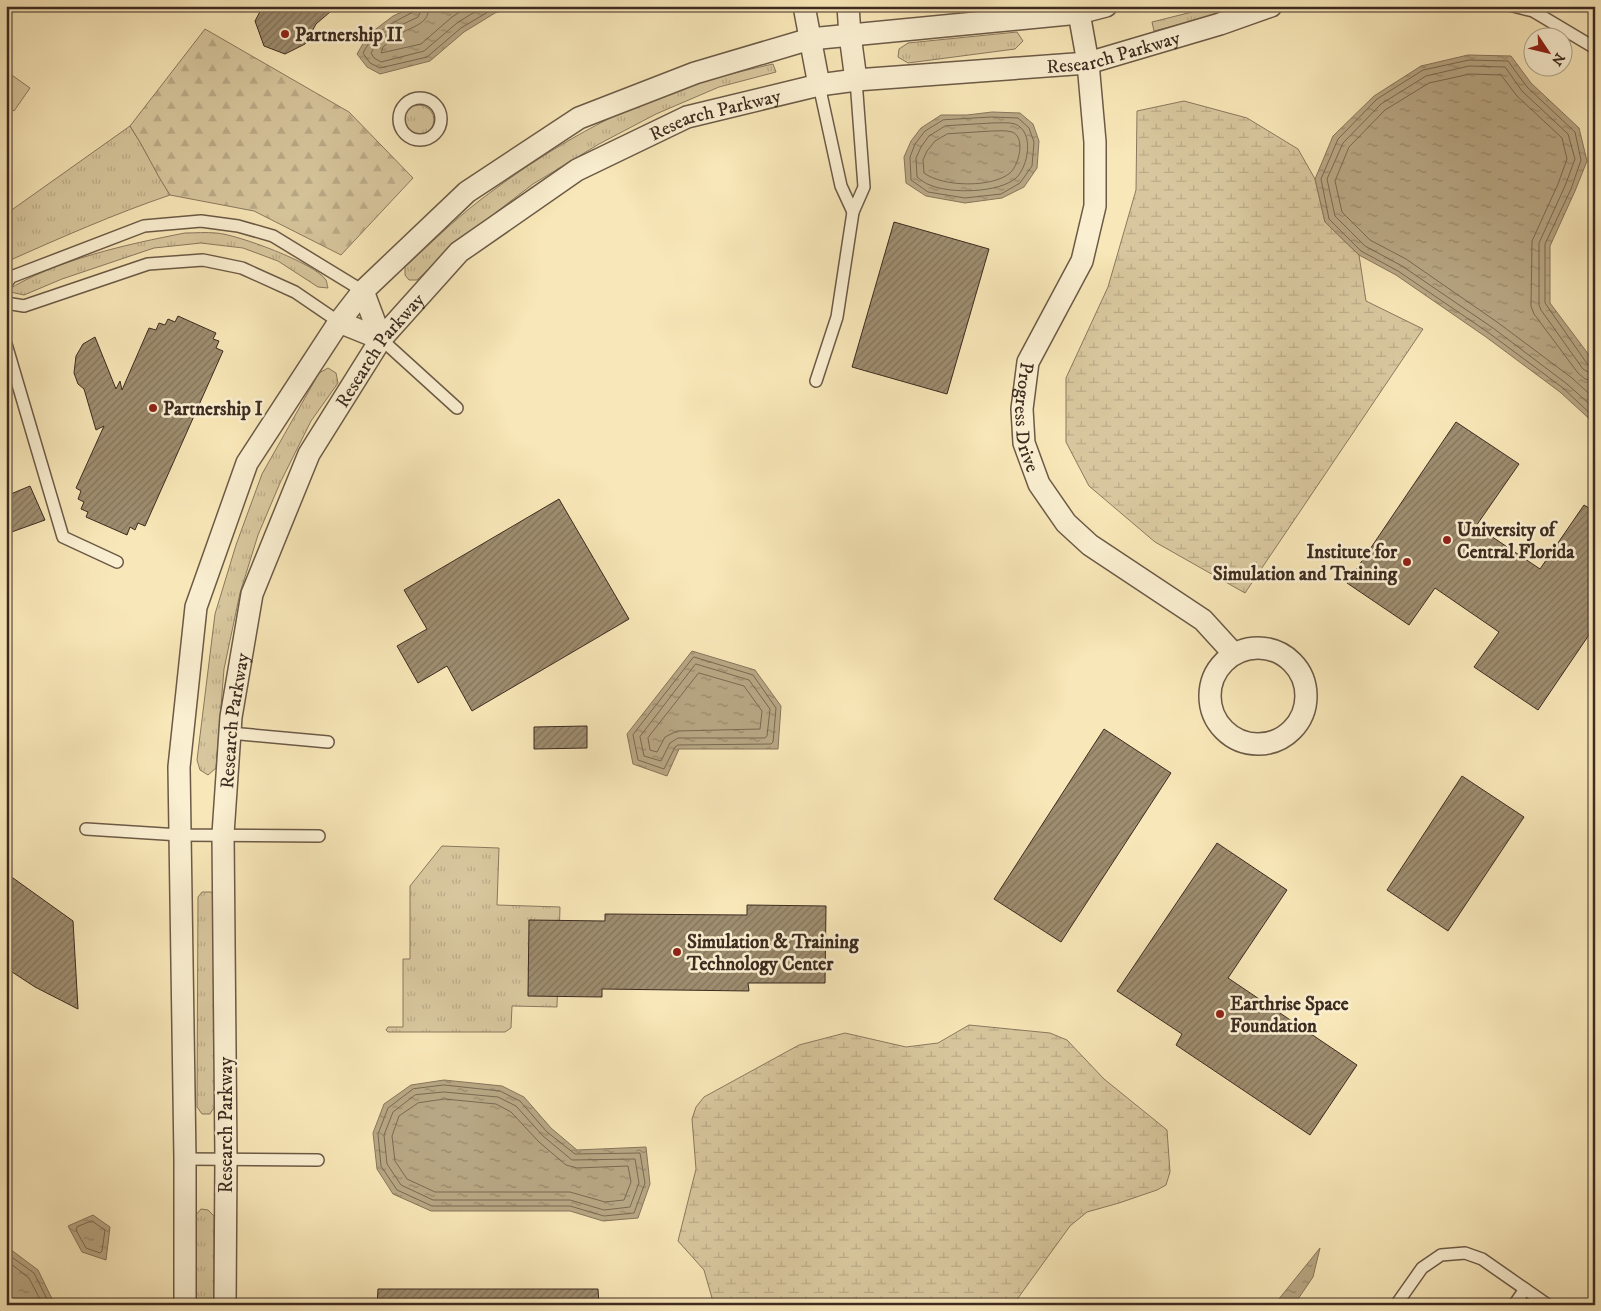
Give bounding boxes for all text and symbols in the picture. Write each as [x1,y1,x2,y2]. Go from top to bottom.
place label: Partnership II [295,24,403,47]
street label: Research Parkway [1046,26,1184,79]
marker: Partnership II [279,28,291,40]
north arrow [1524,28,1574,78]
text: N [1547,49,1569,69]
street label: Research Parkway [646,84,784,146]
street label: Research Parkway [331,288,430,412]
street label: Progress Drive [1009,361,1044,476]
place label: Partnership I [163,398,263,421]
marker: Partnership I [147,402,159,414]
place label: University of Central Florida [1457,519,1575,564]
marker: University of Central Florida [1441,534,1453,546]
place label: Institute for Simulation and Training [1213,541,1398,586]
marker: Institute for Simulation and Training [1401,556,1413,568]
street label: Research Parkway [216,650,255,789]
place label: Simulation & Training Technology Center [686,931,859,976]
marker: Simulation & Training Technology Center [671,946,683,958]
place label: Earthrise Space Foundation [1230,993,1349,1038]
marker: Earthrise Space Foundation [1214,1008,1226,1020]
street label: Research Parkway [215,1056,238,1193]

